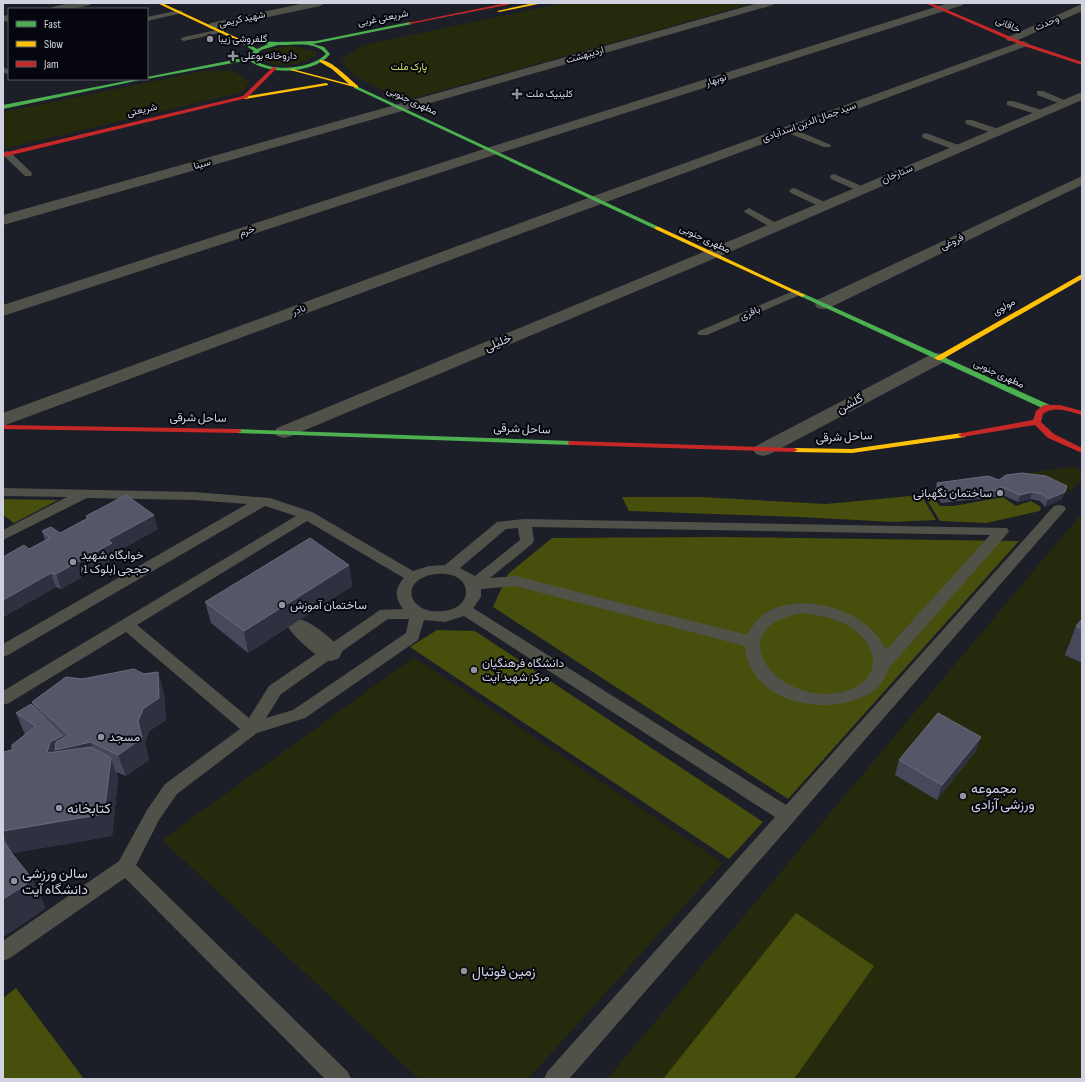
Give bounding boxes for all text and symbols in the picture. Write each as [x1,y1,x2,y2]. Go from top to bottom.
street label: شریعتی غربی [357,7,410,29]
legend [8,8,148,80]
street label: شهید کریمی [218,8,266,30]
street label: وحدت [1033,12,1061,34]
street label: خاقانی [994,14,1023,36]
text: Fast [44,17,61,32]
place label: گلفروشی زیبا [218,33,268,45]
marker: گلفروشی زیبا [205,34,215,44]
text: Slow [44,37,63,52]
street label: اردیبهشت [565,44,605,66]
place label: داروخانه بوعلی [241,50,297,62]
marker: داروخانه بوعلی [228,51,238,61]
text: Jam [43,57,59,72]
park label: پارک ملت [391,61,427,74]
street label: نوبهار [703,71,728,89]
street label: مطهری جنوبی [385,84,439,118]
marker: کلینیک ملت [511,88,523,100]
place label: کلینیک ملت [526,88,574,100]
street label: سید جمال الدین اسدآبادی [760,99,858,145]
street label: شریعتی [126,101,158,119]
street label: سینا [192,156,212,172]
street label: ستارخان [879,162,915,186]
street label: مطهری جنوبی [678,222,732,256]
street label: خرم [238,223,257,239]
street label: فروغی [938,231,966,253]
street label: مولوی [991,296,1017,318]
street label: نادر [290,302,308,318]
street label: باقری [738,303,762,323]
street label: خلیلی [482,331,514,355]
street label: مطهری جنوبی [972,357,1026,391]
street label: گلشن [834,391,866,417]
street label: ساحل شرقی [169,410,227,426]
street label: ساحل شرقی [493,421,551,437]
street label: ساحل شرقی [815,428,873,446]
place label: ساختمان نگهبانی [913,486,992,501]
marker: ساختمان نگهبانی [995,488,1005,498]
place label: خوابگاه شهید حججی (بلوک 1) [81,548,150,577]
marker: خوابگاه شهید حججی (بلوک 1) [68,557,78,567]
place label: ساختمان آموزش [290,598,367,613]
marker: ساختمان آموزش [277,600,287,610]
place label: دانشگاه فرهنگیان مرکز شهید آیت [482,656,564,685]
marker: دانشگاه فرهنگیان مرکز شهید آیت [469,665,479,675]
place label: مسجد [109,730,140,745]
marker: مسجد [96,732,106,742]
place label: مجموعه ورزشی آزادی [971,780,1035,813]
marker: مجموعه ورزشی آزادی [958,791,968,801]
place label: کتابخانه [67,800,111,817]
marker: کتابخانه [54,803,64,813]
place label: سالن ورزشی دانشگاه آیت [22,865,88,898]
marker: سالن ورزشی دانشگاه آیت [9,876,19,886]
place label: زمین فوتبال [472,963,536,981]
marker: زمین فوتبال [459,966,469,976]

